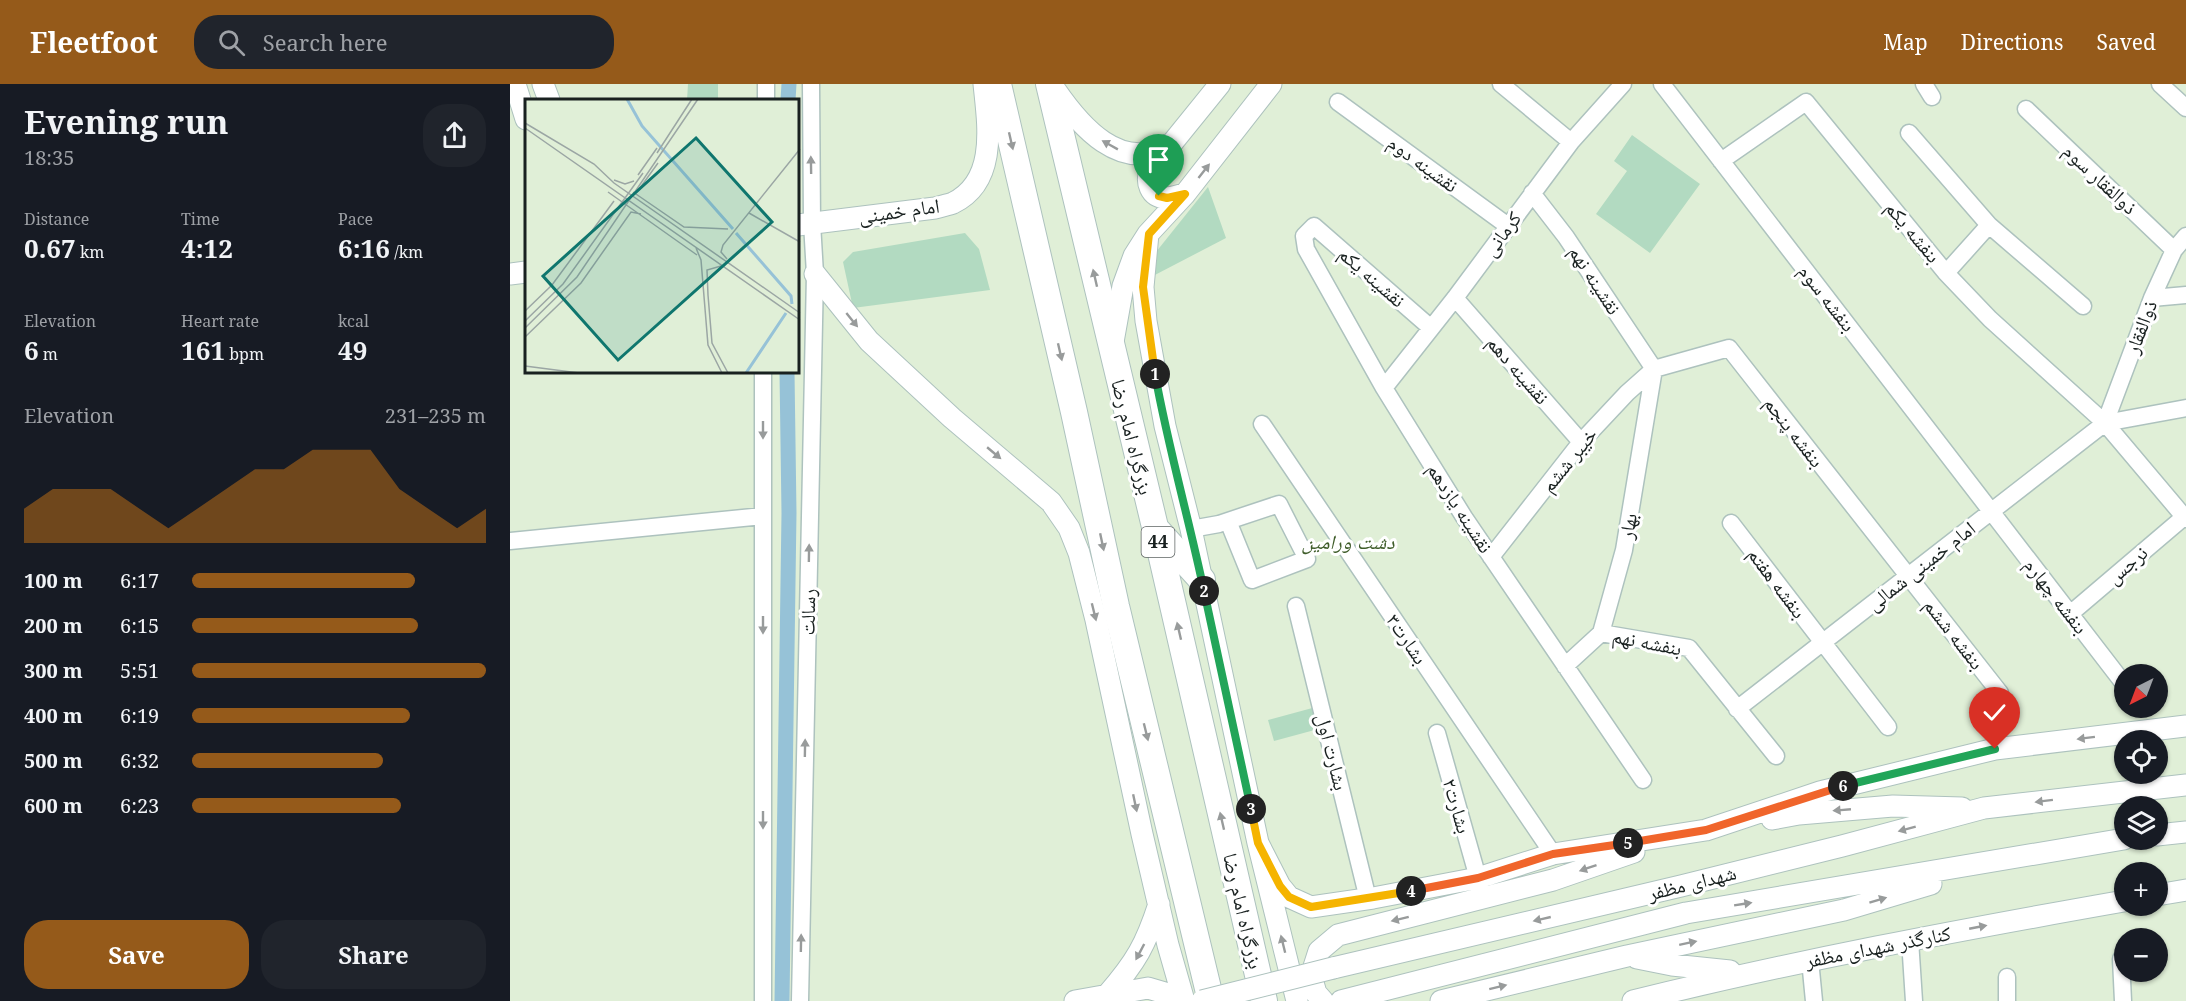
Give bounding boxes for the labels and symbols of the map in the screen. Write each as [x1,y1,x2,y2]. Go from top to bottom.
inset map [525,99,800,374]
street label: نقشینه دوم [1382,129,1464,199]
one-way arrow [1007,132,1017,150]
pin [1133,134,1184,196]
street label: ذوالفقار سوم [2057,137,2143,221]
one-way arrow [1101,140,1118,150]
one-way arrow [807,155,816,174]
one-way arrow [1197,163,1209,178]
street label: امام خمینی [857,191,941,231]
street label: بنفشه یکم [1879,195,1947,269]
street label: کرمانی [1476,206,1527,262]
street label: نقشینه یکم [1332,240,1412,314]
street label: نقشینه نهم [1562,240,1628,320]
street label: بنفشه سوم [1792,258,1862,338]
one-way arrow [1090,269,1100,287]
street label: ذوالفقار [2118,296,2163,358]
one-way arrow [845,312,858,328]
street label: نقشینه دهم [1480,330,1556,410]
one-way arrow [1055,342,1065,361]
pin: 1 [1140,359,1170,389]
street label: بزرگراه امام رضا [1104,376,1160,498]
street label: بنفشه پنجم [1757,391,1831,473]
one-way arrow [758,421,768,440]
street label: خیبر ششم [1534,421,1604,498]
one-way arrow [986,446,1001,459]
street label: نقشینه یازدهم [1420,457,1500,559]
street label: بهار [1612,511,1643,542]
street label: امام خمینی شمالی [1861,515,1981,617]
road number: 44 [1142,527,1174,557]
park label: دشت ورامین [1302,528,1395,555]
one-way arrow [1098,533,1107,552]
street label: نرجس [2100,539,2153,590]
street label: بنفشه هفتم [1741,542,1813,624]
one-way arrow [805,543,814,562]
street label: بنفشه چهارم [2017,552,2095,640]
pin: 2 [1189,576,1219,606]
street label: رسالت [794,588,821,635]
street label: بنفشه ششم [1917,592,1991,676]
one-way arrow [1090,603,1100,621]
street label: بشارت۳ [1381,608,1434,669]
one-way arrow [758,616,768,635]
one-way arrow [1173,622,1183,640]
street label: بنفشه نهم [1610,622,1684,662]
north arrow [2114,664,2168,718]
pin [1969,687,2020,749]
street label: بشارت اول [1310,711,1355,793]
one-way arrow [1142,723,1152,741]
one-way arrow [2077,733,2096,743]
one-way arrow [801,738,810,757]
pin: 6 [1828,771,1858,801]
street label: بشارت۲ [1437,775,1478,836]
one-way arrow [1131,793,1140,812]
pin: 3 [1236,794,1266,824]
one-way arrow [2035,796,2054,806]
one-way arrow [1832,805,1851,815]
one-way arrow [758,811,768,830]
one-way arrow [1217,811,1226,830]
one-way arrow [1898,825,1916,834]
pin: 5 [1613,828,1643,858]
street label: بزرگراه امام رضا [1216,850,1270,972]
street label: شهدای مظفر [1644,859,1739,907]
one-way arrow [1579,863,1597,873]
pin: 4 [1396,876,1426,906]
one-way arrow [1869,895,1887,904]
one-way arrow [1734,899,1753,908]
one-way arrow [1391,914,1409,924]
one-way arrow [1533,914,1551,924]
street label: کنارگذر شهدای مظفر [1802,919,1953,974]
one-way arrow [1968,922,1987,931]
one-way arrow [797,933,806,952]
one-way arrow [1277,935,1287,953]
one-way arrow [1678,938,1697,947]
one-way arrow [1135,943,1145,961]
one-way arrow [1489,982,1507,992]

